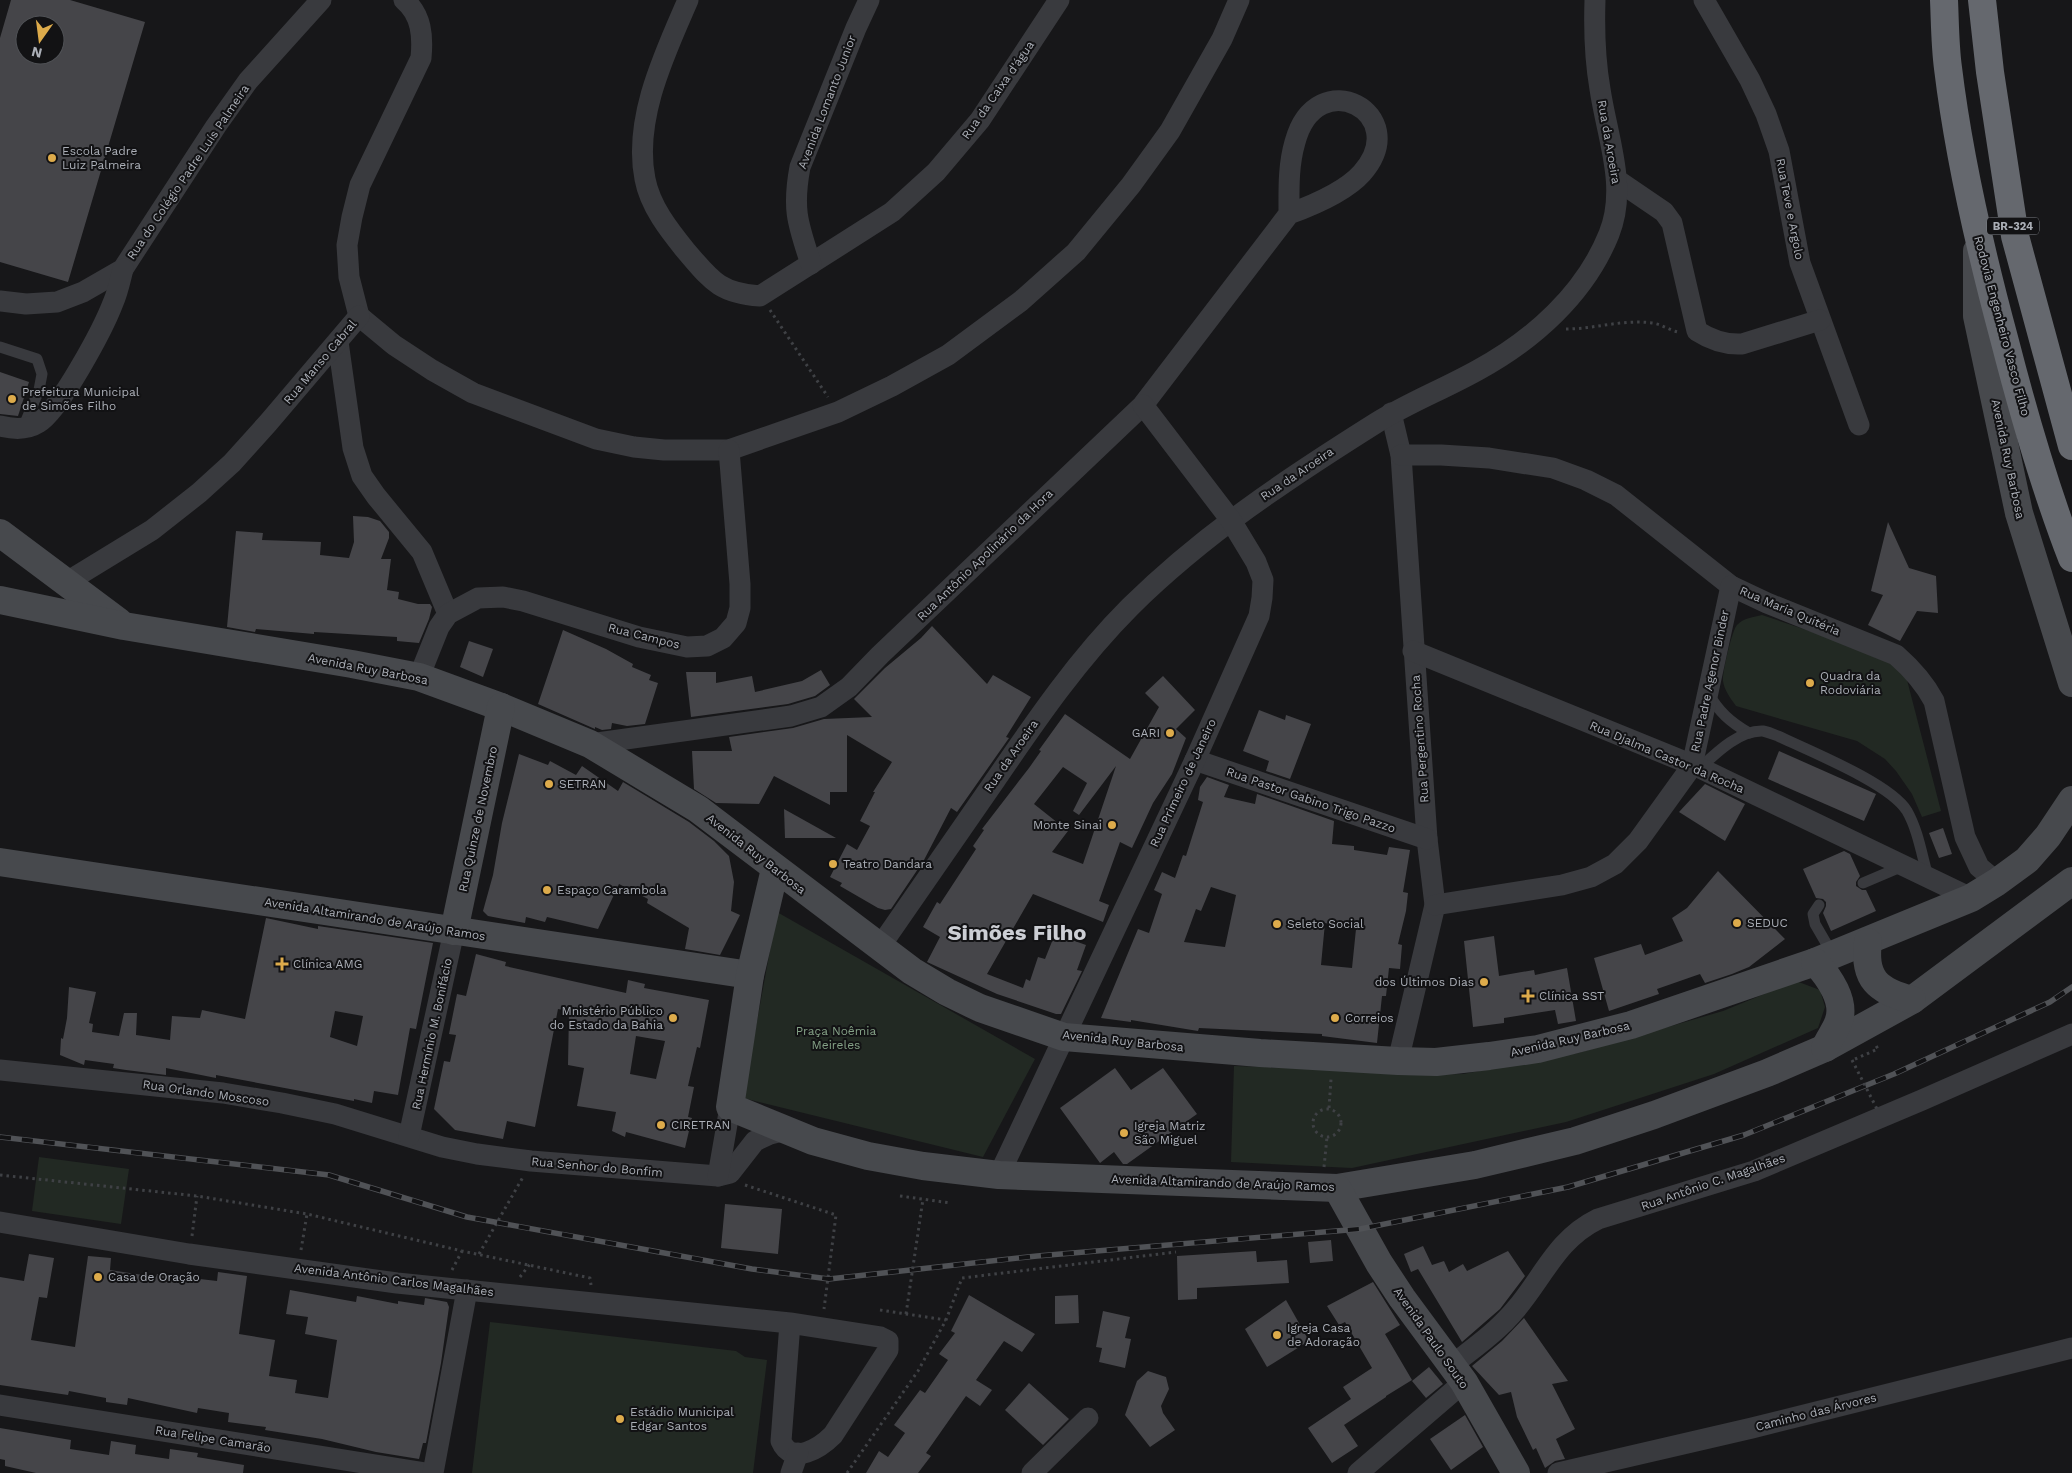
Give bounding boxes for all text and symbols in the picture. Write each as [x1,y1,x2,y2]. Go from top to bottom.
north arrow [15,15,65,65]
street label: Avenida Lomanto Junior [795,33,859,171]
street label: Rua da Caixa d'água [959,38,1037,142]
text: N [30,44,44,62]
street label: Rua do Colégio Padre Luís Palmeira [124,82,252,262]
street label: Rua da Aroeira [1595,99,1623,185]
place label: Escola Padre Luiz Palmeira [62,144,141,172]
marker: Escola Padre Luiz Palmeira [46,152,58,164]
street label: Rua Teve e Argolo [1773,157,1807,261]
road number: BR-324 [1987,218,2039,235]
street label: Rodovia Engenheiro Vasco Filho [1971,235,2033,417]
street label: Rua Manso Cabral [281,317,360,407]
place label: Prefeitura Municipal de Simões Filho [22,385,140,413]
marker: Prefeitura Municipal de Simões Filho [6,393,18,405]
street label: Avenida Ruy Barbosa [1988,398,2028,520]
street label: Rua da Aroeira [1258,444,1336,504]
street label: Rua Antônio Apolinário da Hora [914,486,1056,624]
street label: Rua Maria Quitéria [1738,583,1843,639]
street label: Rua Padre Agenor Binder [1688,608,1732,753]
street label: Rua Campos [607,620,681,652]
street label: Avenida Ruy Barbosa [307,650,429,688]
place label: Quadra da Rodoviária [1820,669,1881,697]
street label: Rua Pergentino Rocha [1409,674,1431,803]
marker: Quadra da Rodoviária [1804,677,1816,689]
street label: Rua da Aroeira [981,717,1041,795]
street label: Rua Primeiro de Janeiro [1147,717,1219,849]
street label: Rua Djalma Castor da Rocha [1588,718,1747,796]
place label: GARI [1132,726,1160,740]
marker: GARI [1164,727,1176,739]
street label: Rua Quinze de Novembro [456,745,500,893]
street label: Rua Pastor Gabino Trigo Pazzo [1225,764,1397,836]
place label: SETRAN [559,777,606,791]
marker: SETRAN [543,778,555,790]
street label: Avenida Ruy Barbosa [704,811,809,897]
place label: Monte Sinai [1033,818,1102,832]
marker: Monte Sinai [1106,819,1118,831]
place label: Teatro Dandara [843,857,932,871]
marker: Teatro Dandara [827,858,839,870]
place label: Espaço Carambola [557,883,667,897]
marker: Espaço Carambola [541,884,553,896]
street label: Avenida Altamirando de Araújo Ramos [263,895,487,943]
place label: SEDUC [1747,916,1788,930]
place label: Seleto Social [1287,917,1364,931]
marker: SEDUC [1731,917,1743,929]
marker: Seleto Social [1271,918,1283,930]
district label: Simões Filho [947,920,1087,945]
marker: Clínica AMG [275,957,289,971]
place label: Clínica AMG [293,957,362,971]
street label: Rua Hermínio M. Bonifácio [409,957,455,1111]
place label: dos Últimos Dias [1375,975,1474,989]
marker: dos Últimos Dias [1478,976,1490,988]
marker: Clínica SST [1521,989,1535,1003]
place label: Clínica SST [1539,989,1604,1003]
place label: Mnistério Público do Estado da Bahia [549,1004,663,1032]
place label: Correios [1345,1011,1394,1025]
marker: Mnistério Público do Estado da Bahia [667,1012,679,1024]
marker: Correios [1329,1012,1341,1024]
street label: Avenida Ruy Barbosa [1509,1018,1631,1060]
park label: Praça Noêmia Meireles [796,1024,876,1052]
street label: Avenida Ruy Barbosa [1062,1028,1185,1054]
street label: Rua Orlando Moscoso [142,1077,270,1109]
place label: CIRETRAN [671,1118,730,1132]
marker: CIRETRAN [655,1119,667,1131]
place label: Igreja Matriz São Miguel [1134,1119,1206,1147]
marker: Igreja Matriz São Miguel [1118,1127,1130,1139]
street label: Rua Antônio C. Magalhães [1639,1151,1787,1213]
street label: Rua Senhor do Bonfim [531,1154,663,1180]
street label: Avenida Altamirando de Araújo Ramos [1111,1172,1335,1194]
street label: Avenida Antônio Carlos Magalhães [293,1261,495,1299]
place label: Casa de Oração [108,1270,200,1284]
marker: Casa de Oração [92,1271,104,1283]
street label: Avenida Paulo Souto [1391,1285,1471,1391]
place label: Igreja Casa de Adoração [1287,1321,1360,1349]
marker: Igreja Casa de Adoração [1271,1329,1283,1341]
street label: Caminho das Árvores [1754,1390,1878,1434]
place label: Estádio Municipal Edgar Santos [630,1405,734,1433]
marker: Estádio Municipal Edgar Santos [614,1413,626,1425]
street label: Rua Felipe Camarão [154,1423,272,1455]

